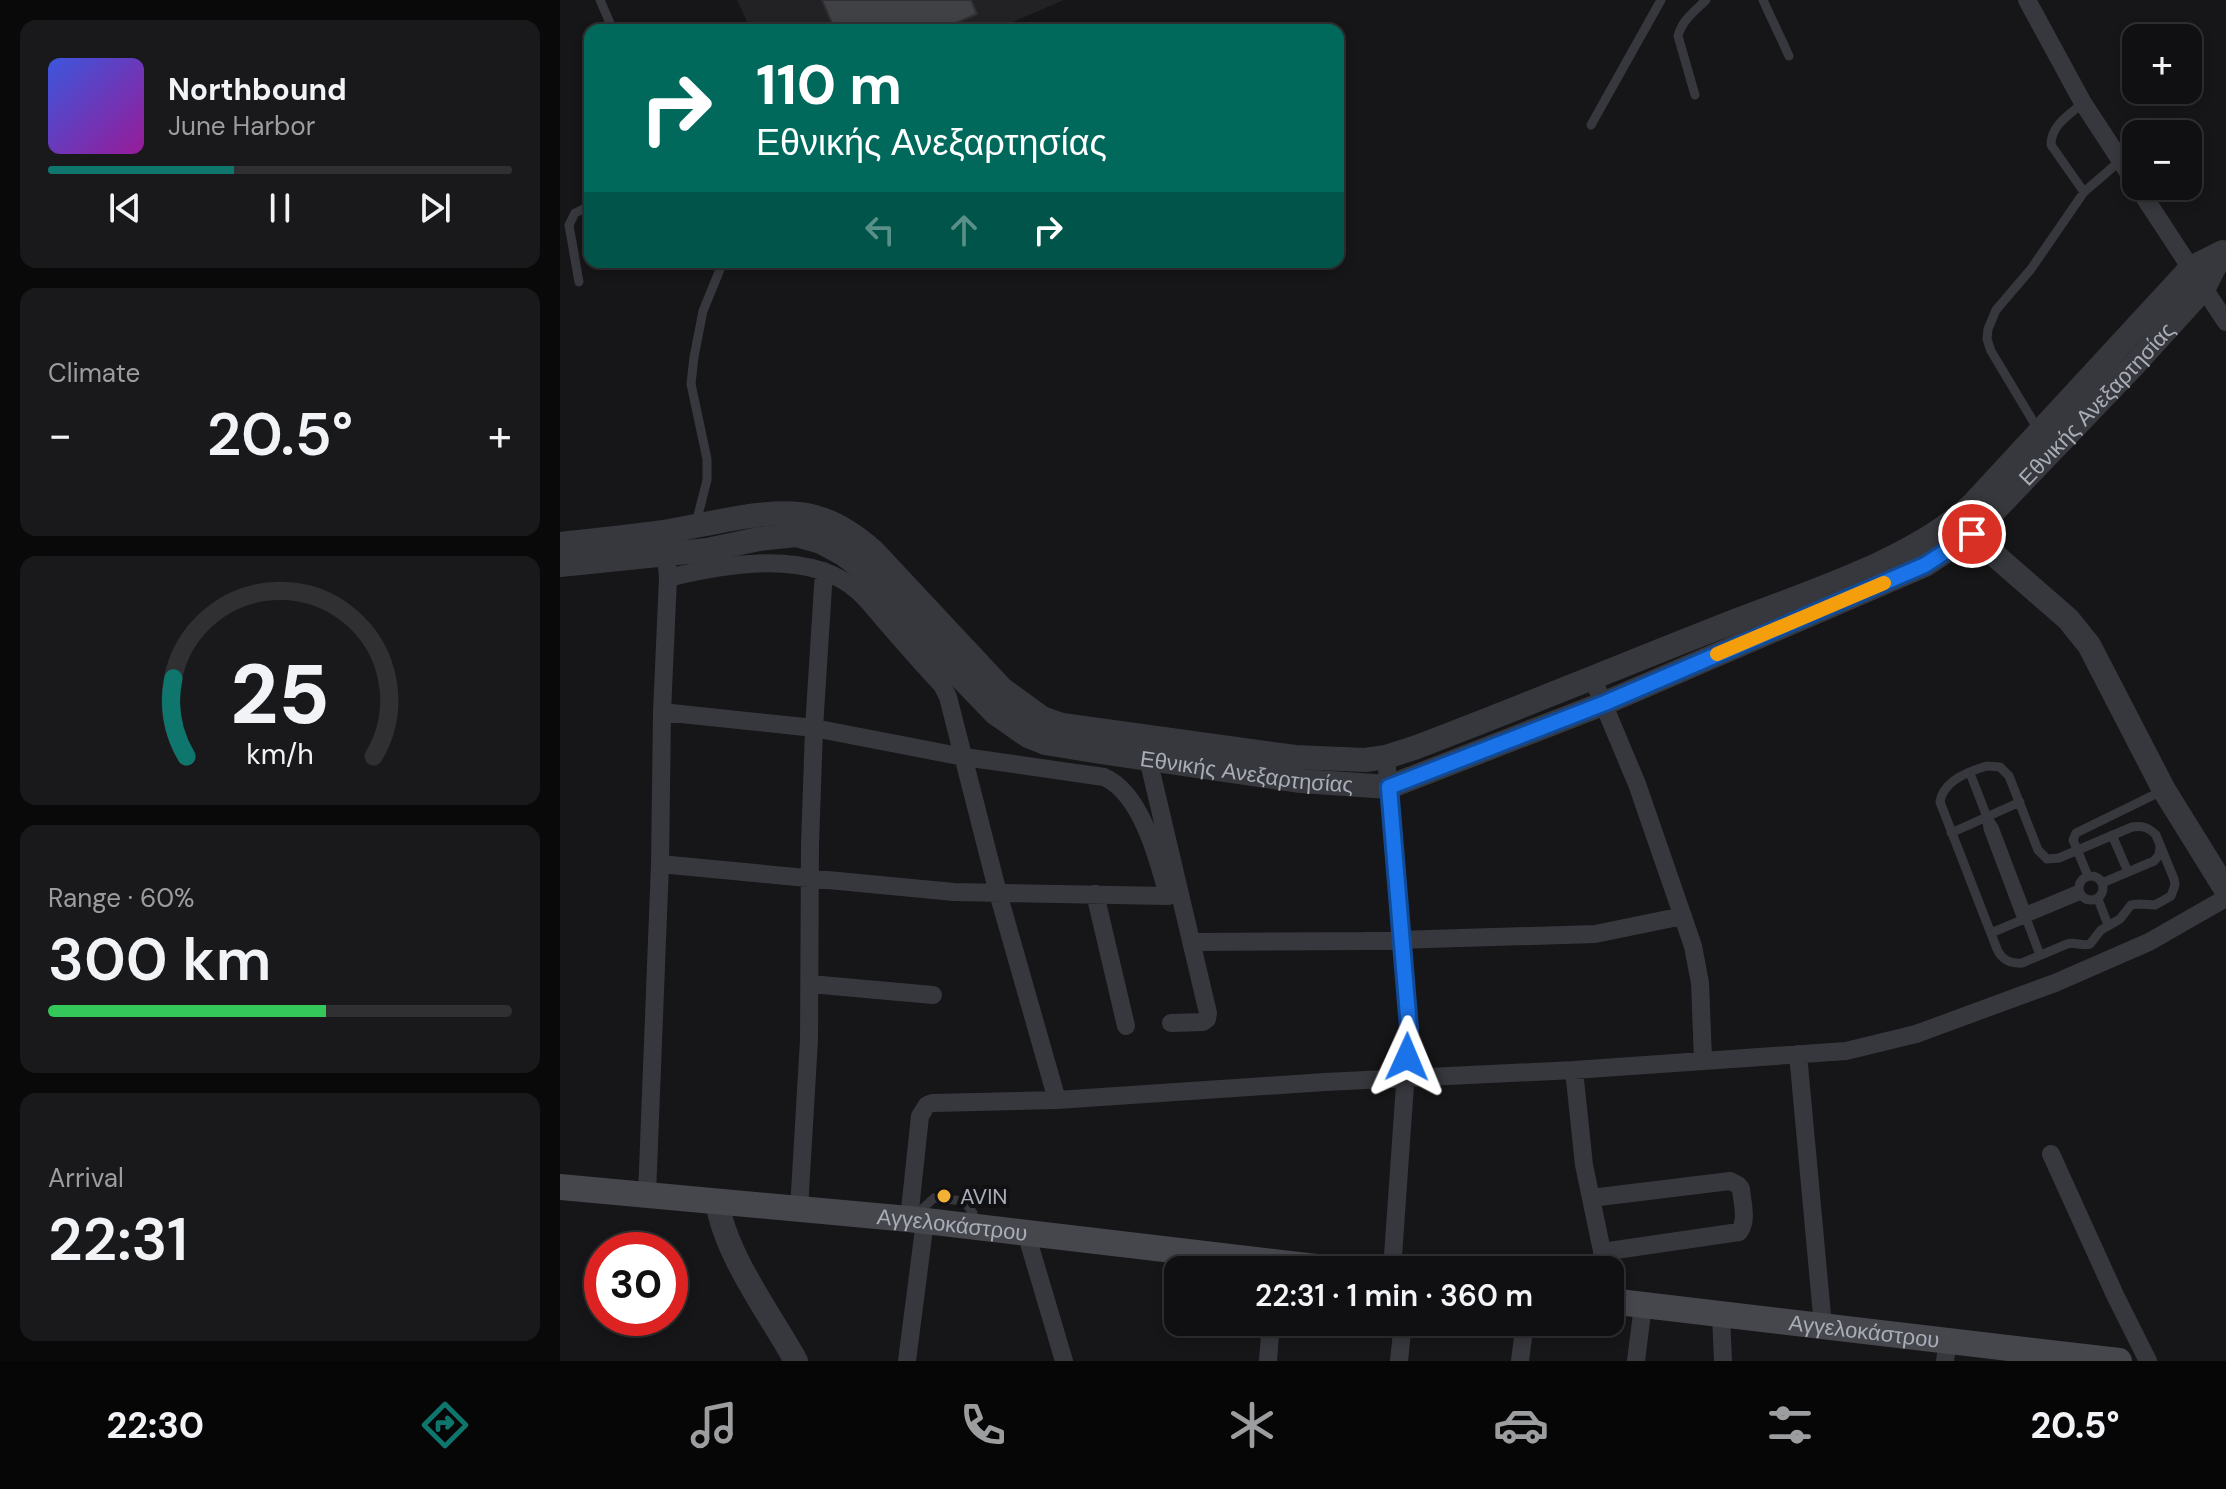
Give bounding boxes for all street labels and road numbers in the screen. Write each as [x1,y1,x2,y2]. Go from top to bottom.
street label: Εθνικής Ανεξαρτησίας [2012,316,2181,492]
street label: Εθνικής Ανεξαρτησίας [1138,744,1354,800]
street label: Αγγελοκάστρου [876,1202,1029,1248]
street label: Αγγελοκάστρου [1787,1308,1941,1355]

